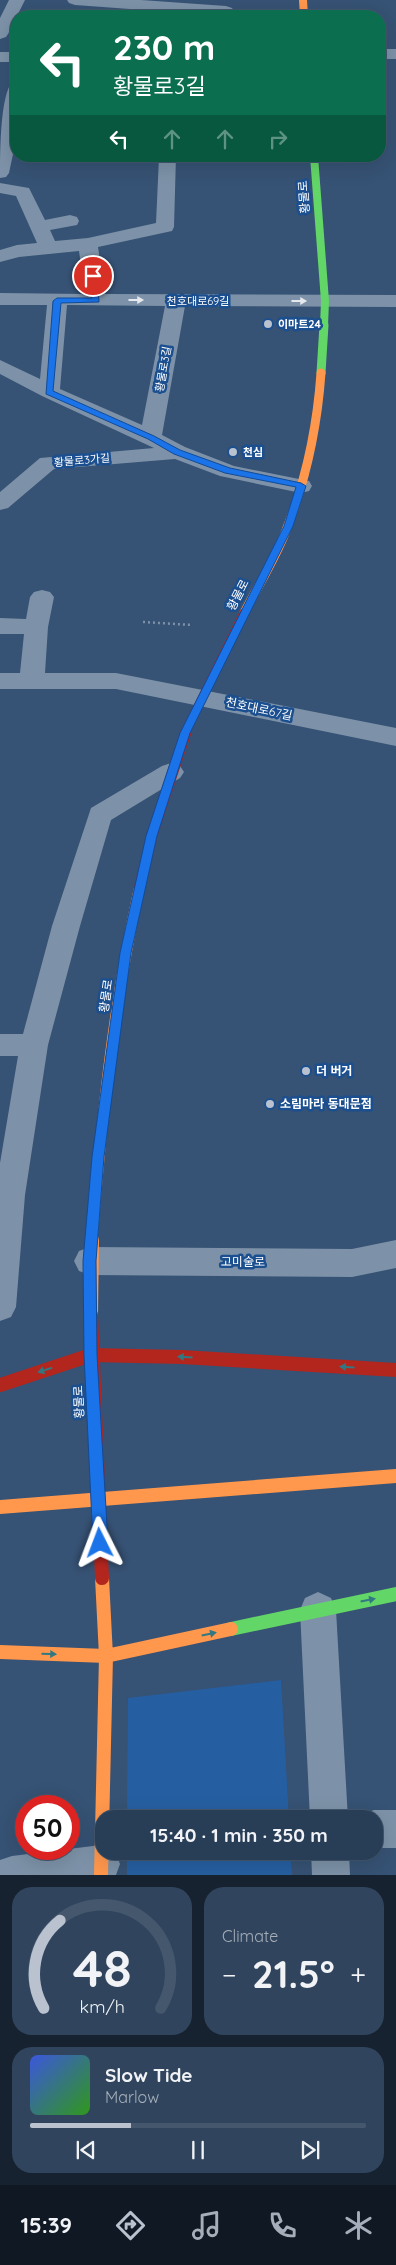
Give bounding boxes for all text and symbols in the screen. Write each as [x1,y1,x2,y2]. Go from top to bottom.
text: 230 m [113,25,215,69]
icon: left [30,30,95,95]
text: 황물로3길 [113,72,206,100]
icon: left [105,125,133,153]
icon: ahead [158,125,186,153]
icon: ahead [211,125,239,153]
icon: right [264,125,292,153]
street label: 황물로 [295,180,312,214]
pin [72,255,114,297]
icon: arrive [79,262,107,290]
street label: 천호대로69길 [167,294,229,308]
one-way arrow [128,296,144,304]
one-way arrow [291,297,307,305]
place label: 이마트24 [278,317,322,331]
marker: 이마트24 [262,318,274,330]
street label: 황물로3길 [152,345,174,393]
place label: 천심 [243,445,263,459]
marker: 천심 [227,446,239,458]
street label: 황물로3가길 [53,451,111,469]
street label: 황물로 [223,577,252,613]
street label: 천호대로67길 [224,694,294,723]
street label: 황물로 [96,978,115,1013]
place label: 더 버거 [316,1063,352,1078]
marker: 더 버거 [300,1065,312,1077]
place label: 소림마라 동대문점 [280,1096,372,1111]
marker: 소림마라 동대문점 [264,1098,276,1110]
street label: 고미술로 [221,1254,265,1269]
one-way arrow [177,1353,193,1361]
one-way arrow [339,1363,355,1371]
one-way arrow [38,1367,53,1374]
street label: 황물로 [70,1385,87,1419]
position arrow [73,1516,125,1568]
one-way arrow [360,1596,375,1604]
one-way arrow [201,1629,217,1637]
one-way arrow [41,1650,57,1658]
speed limit sign: 50 [15,1795,80,1860]
text: 15:40 · 1 min · 350 m [150,1823,328,1847]
text: Climate [222,1926,278,1946]
text: 48 [72,1935,132,2000]
text: 21.5° [252,1950,335,1998]
text: − [222,1957,237,1992]
text: + [350,1957,366,1992]
text: km/h [79,1995,125,2017]
text: Slow Tide [105,2063,193,2087]
text: Marlow [105,2087,159,2107]
icon: previous [72,2136,100,2164]
icon: pause [184,2136,212,2164]
icon: next [296,2136,324,2164]
icon: directions [113,2208,148,2243]
icon: music [189,2208,224,2243]
icon: phone [265,2208,300,2243]
icon: climate [341,2208,376,2243]
text: 15:39 [20,2211,72,2239]

